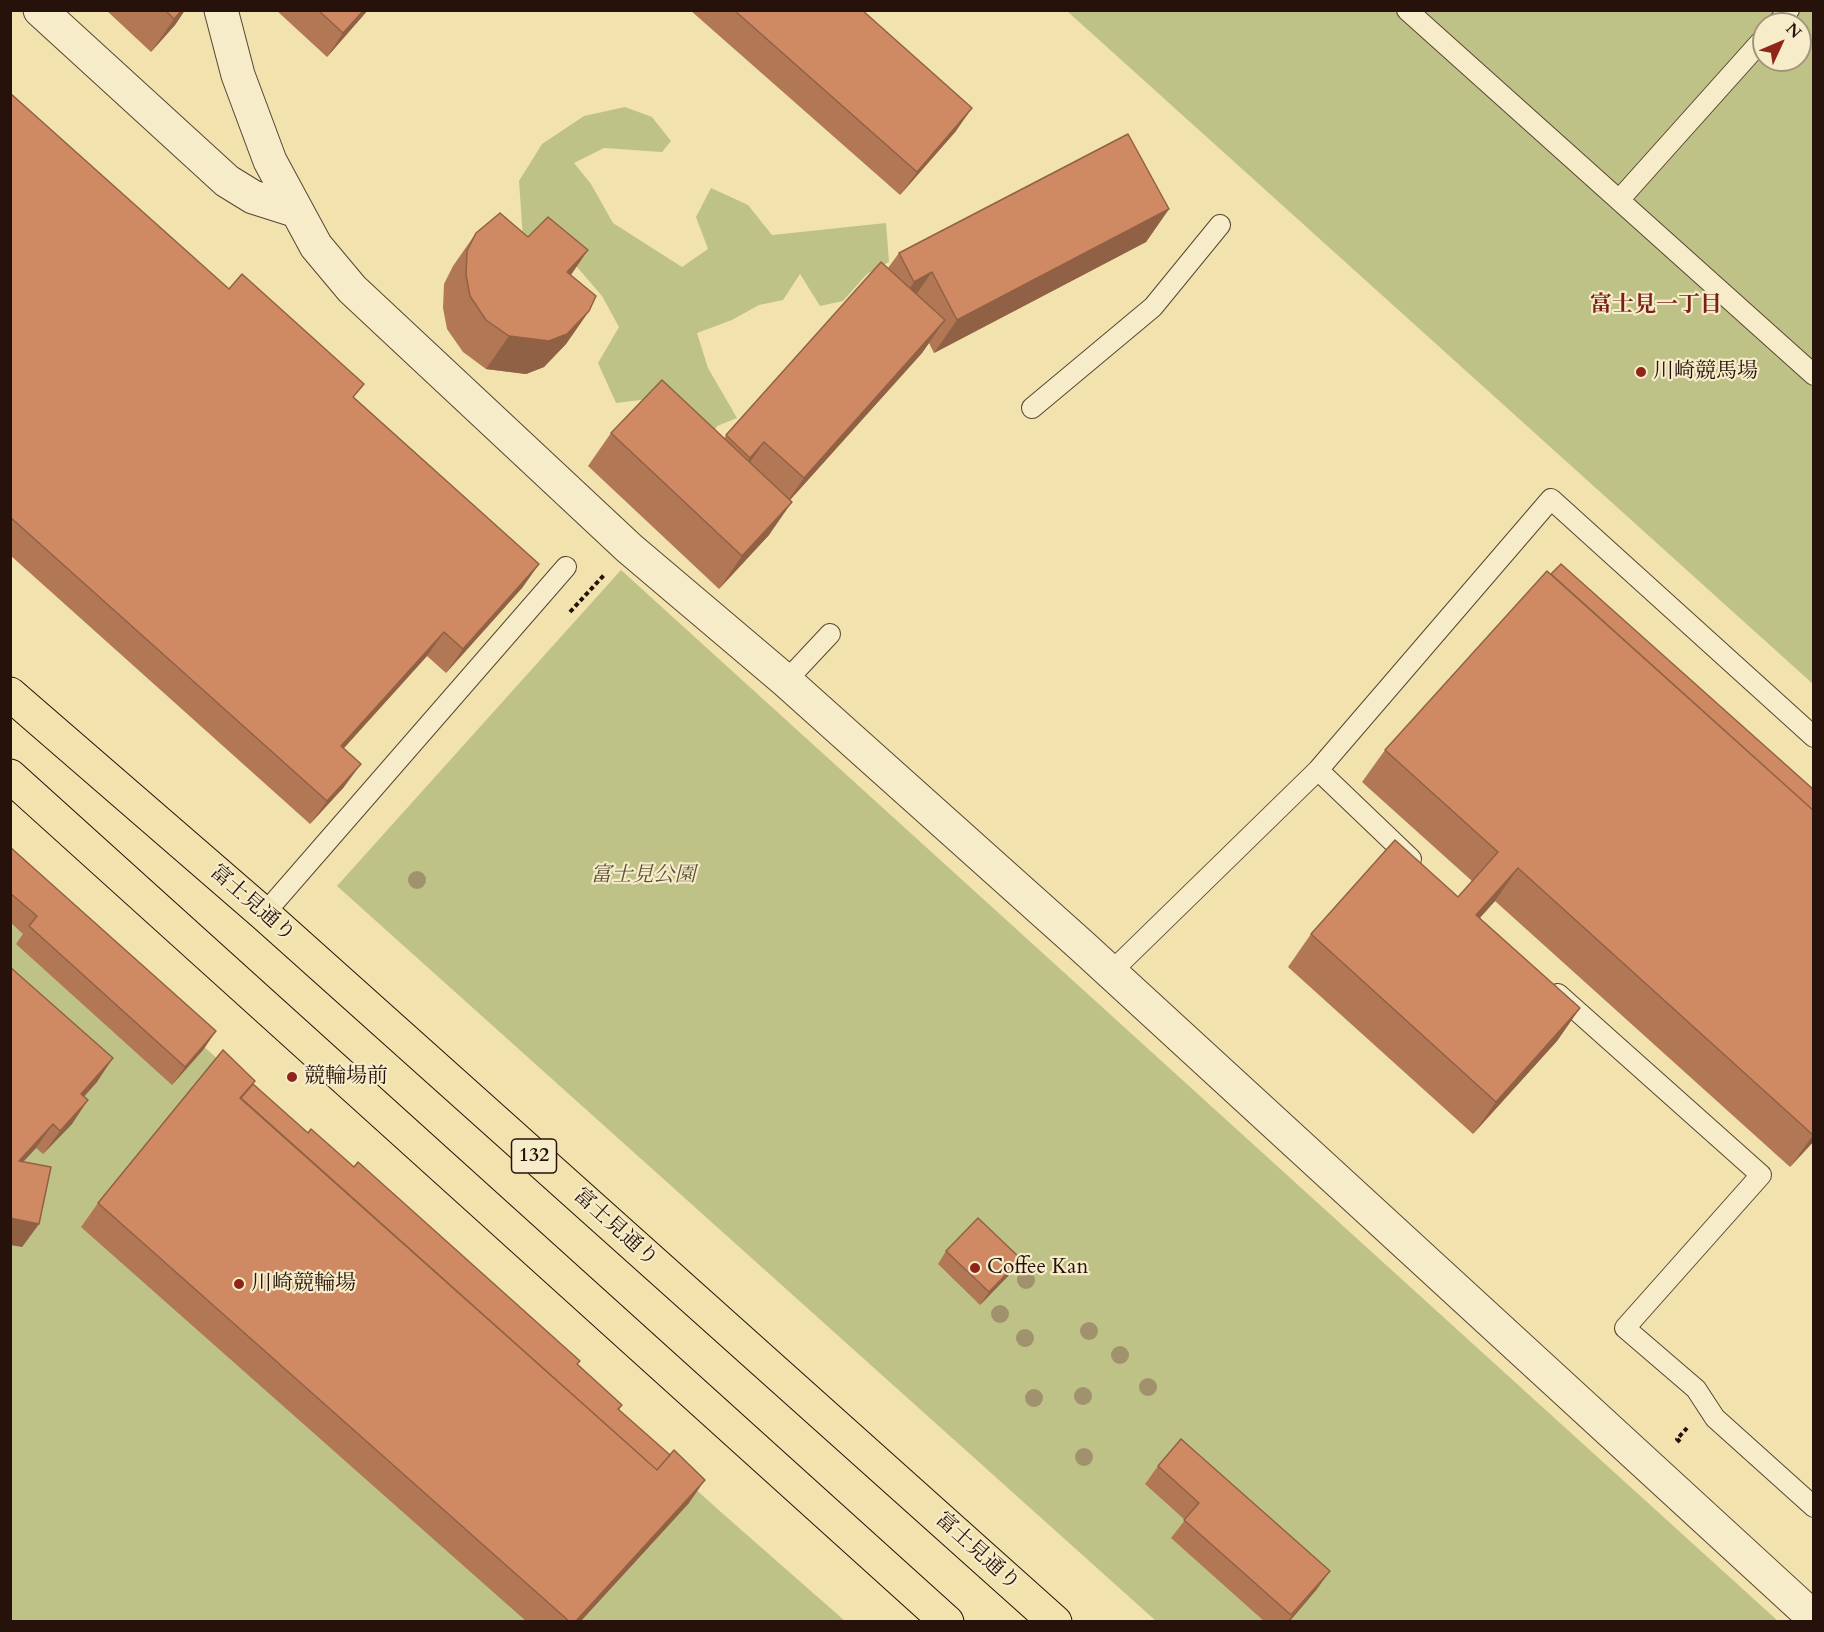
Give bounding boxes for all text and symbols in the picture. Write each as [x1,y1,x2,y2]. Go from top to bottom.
north arrow [1752,12,1812,72]
text: N [1781,18,1806,44]
district label: 富士見一丁目 [1590,293,1722,319]
place label: 川崎競馬場 [1653,359,1758,385]
marker: 川崎競馬場 [1634,365,1648,379]
street label: 富士見通り [204,860,300,948]
park label: 富士見公園 [591,863,695,889]
place label: 競輪場前 [304,1064,388,1090]
marker: 競輪場前 [285,1070,299,1084]
road number: 132 [512,1139,556,1173]
street label: 富士見通り [568,1184,662,1272]
place label: Coffee Kan [987,1255,1088,1281]
marker: Coffee Kan [968,1261,982,1275]
place label: 川崎競輪場 [251,1271,356,1297]
marker: 川崎競輪場 [232,1277,246,1291]
street label: 富士見通り [930,1508,1024,1596]

